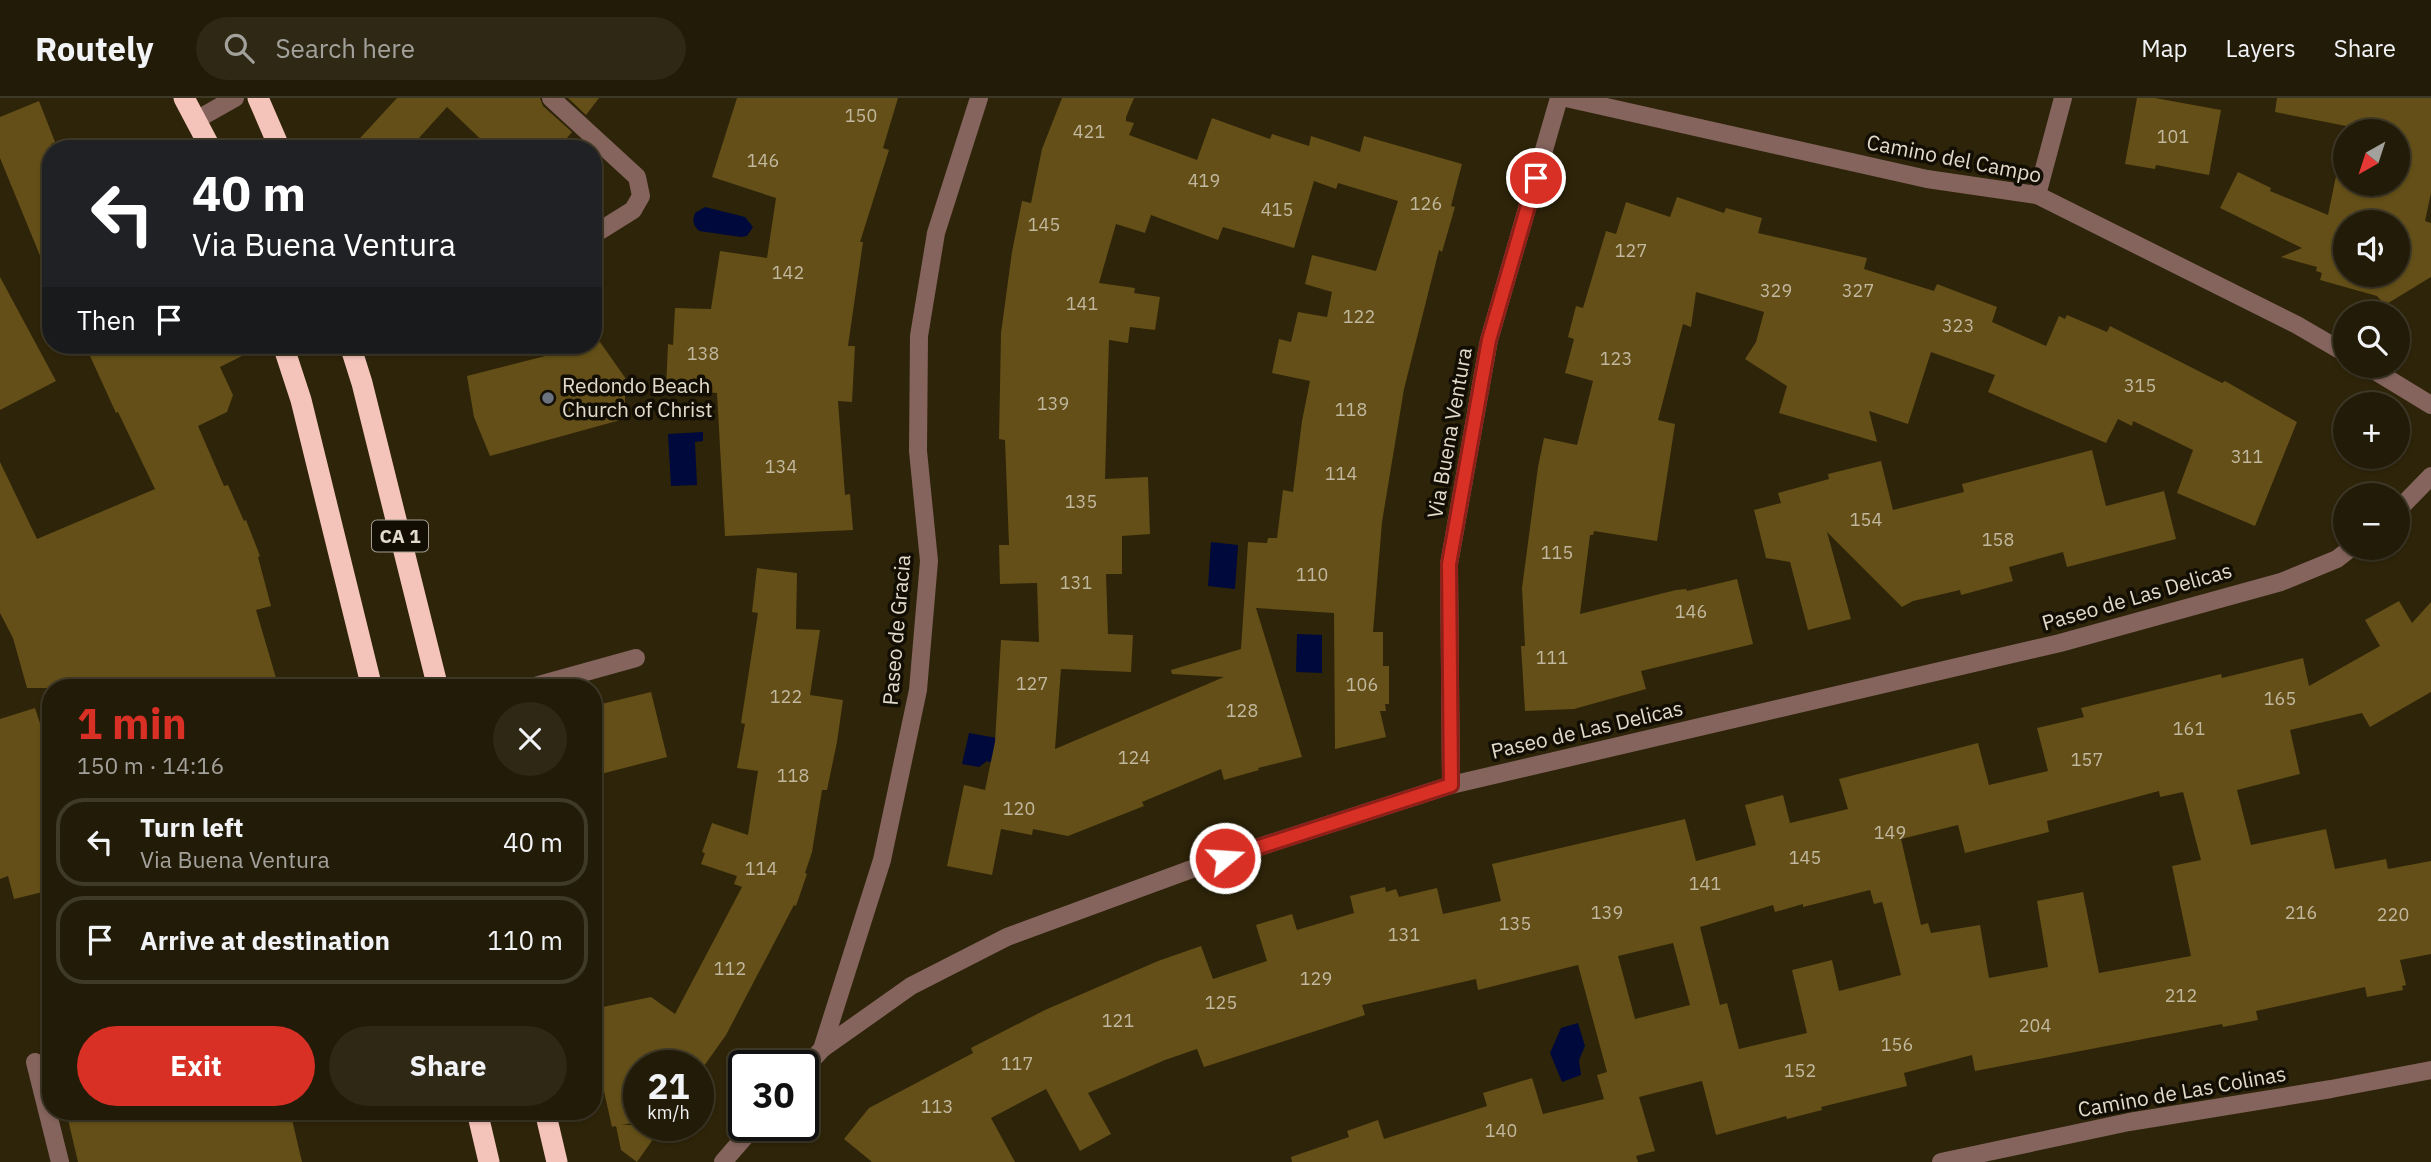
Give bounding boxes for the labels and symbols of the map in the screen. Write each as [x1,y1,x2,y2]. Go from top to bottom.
house number: 150 [845,104,877,127]
north arrow [2333,119,2410,196]
house number: 421 [1073,120,1105,143]
house number: 101 [2157,125,2189,148]
street label: Camino del Campo [1864,127,2044,189]
pin [1506,148,1566,208]
house number: 146 [747,149,779,172]
house number: 419 [1188,169,1220,192]
house number: 126 [1410,192,1442,215]
house number: 415 [1261,198,1293,221]
house number: 145 [1028,213,1060,236]
house number: 127 [1615,239,1647,262]
house number: 142 [772,261,804,284]
house number: 329 [1760,279,1792,302]
house number: 327 [1842,279,1874,302]
house number: 141 [1066,292,1098,315]
house number: 122 [1343,305,1375,328]
house number: 323 [1942,314,1974,337]
house number: 138 [687,342,719,365]
street label: Via Buena Ventura [1420,345,1478,521]
house number: 123 [1600,347,1632,370]
place label: Redondo Beach Church of Christ [562,371,713,423]
house number: 315 [2124,374,2156,397]
marker: Redondo Beach Church of Christ [540,390,556,406]
house number: 139 [1037,392,1069,415]
house number: 118 [1335,398,1367,421]
house number: 311 [2231,445,2263,468]
house number: 134 [765,455,797,478]
house number: 114 [1325,462,1357,485]
house number: 135 [1065,490,1097,513]
house number: 154 [1850,508,1882,531]
road number: CA 1 [372,520,428,551]
house number: 158 [1982,528,2014,551]
house number: 115 [1541,541,1573,564]
street label: Paseo de Gracia [875,553,917,707]
street label: Paseo de Las Delicas [2038,556,2235,637]
house number: 110 [1296,563,1328,586]
house number: 131 [1060,571,1092,594]
house number: 146 [1675,600,1707,623]
house number: 111 [1536,646,1568,669]
house number: 127 [1016,672,1048,695]
house number: 106 [1346,673,1378,696]
house number: 122 [770,685,802,708]
house number: 165 [2264,687,2296,710]
street label: Paseo de Las Delicas [1488,693,1686,765]
house number: 128 [1226,699,1258,722]
house number: 161 [2173,717,2205,740]
house number: 124 [1118,746,1150,769]
house number: 157 [2071,748,2103,771]
house number: 118 [777,764,809,787]
house number: 120 [1003,797,1035,820]
position arrow [1188,821,1262,895]
house number: 149 [1874,821,1906,844]
house number: 145 [1789,846,1821,869]
house number: 114 [745,857,777,880]
house number: 141 [1689,872,1721,895]
house number: 139 [1591,901,1623,924]
house number: 216 [2285,901,2317,924]
house number: 220 [2377,903,2409,926]
house number: 135 [1499,912,1531,935]
house number: 131 [1388,923,1420,946]
house number: 112 [714,957,746,980]
house number: 129 [1300,967,1332,990]
house number: 212 [2165,984,2197,1007]
house number: 125 [1205,991,1237,1014]
house number: 121 [1102,1009,1134,1032]
house number: 204 [2019,1014,2051,1037]
house number: 156 [1881,1033,1913,1056]
speed limit sign: 30 [728,1050,819,1141]
house number: 117 [1001,1052,1033,1075]
house number: 152 [1784,1059,1816,1082]
street label: Camino de Las Colinas [2075,1059,2288,1123]
house number: 113 [921,1095,953,1118]
house number: 140 [1485,1119,1517,1142]

